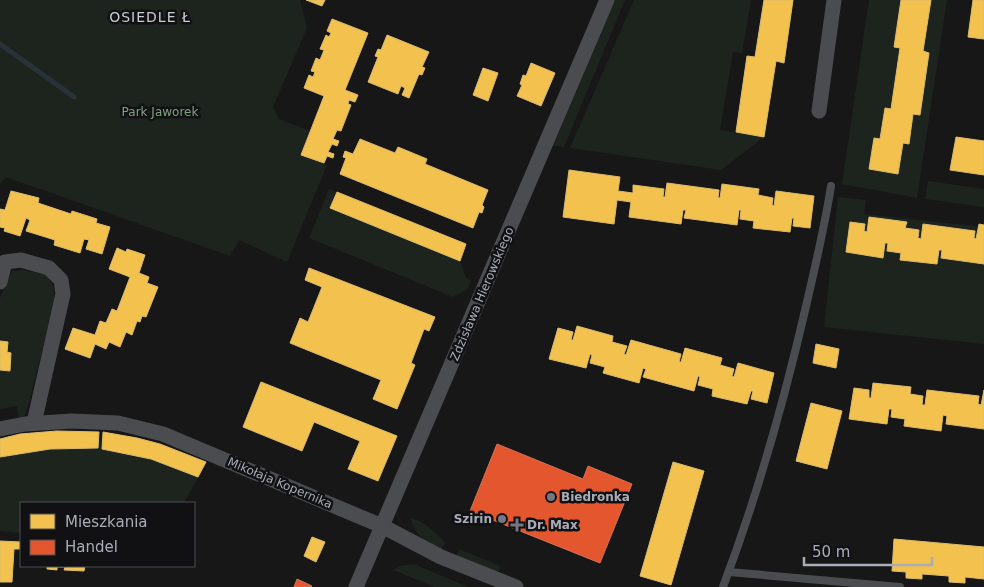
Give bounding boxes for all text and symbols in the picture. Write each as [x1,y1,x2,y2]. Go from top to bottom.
district label: OSIEDLE Ł [109,9,191,25]
park label: Park Jaworek [122,105,198,119]
street label: Zdzisława Hierowskiego [447,225,517,363]
street label: Mikołaja Kopernika [226,455,334,511]
place label: Biedronka [561,490,630,504]
marker: Biedronka [545,491,557,503]
legend [20,502,195,567]
place label: Szirin [454,512,492,526]
text: Mieszkania [65,513,148,531]
marker: Szirin [496,513,508,525]
place label: Dr. Max [527,518,578,532]
marker: Dr. Max [511,519,523,531]
scale bar [804,534,932,566]
text: Handel [65,538,118,556]
text: 50 m [812,543,850,561]

